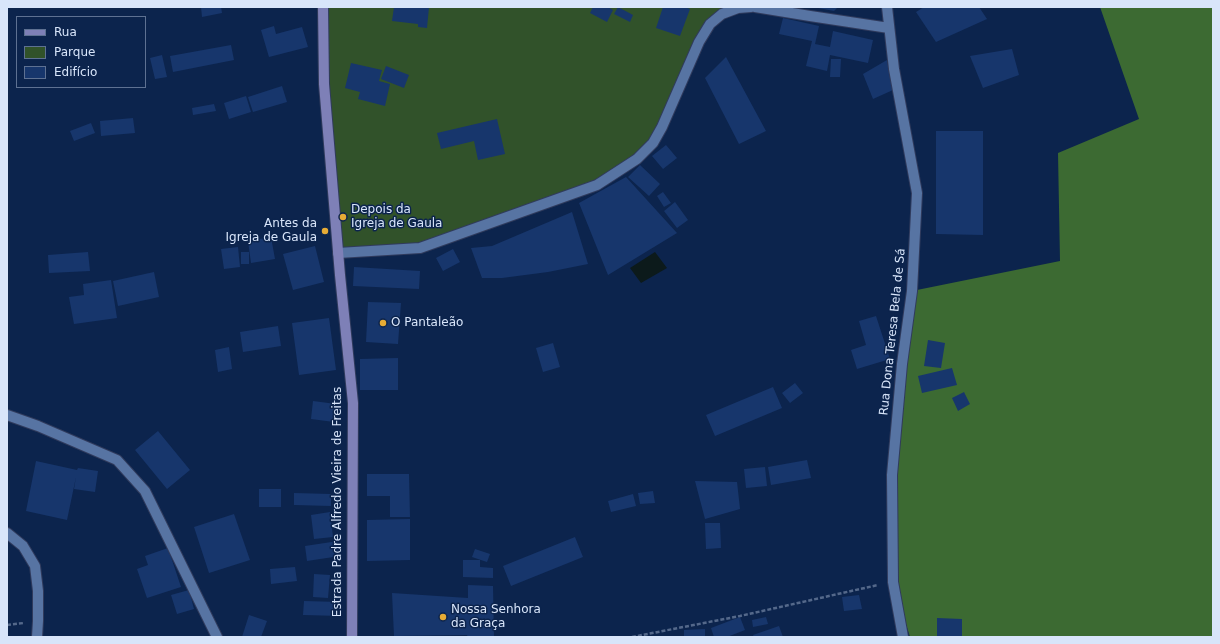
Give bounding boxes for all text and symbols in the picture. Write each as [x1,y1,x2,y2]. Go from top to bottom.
legend [16,16,146,88]
text: Rua [54,25,77,39]
text: Parque [54,45,95,59]
text: Edifício [54,65,97,79]
place label: Depois da Igreja de Gaula [351,203,442,231]
marker: Depois da Igreja de Gaula [338,212,348,222]
place label: Antes da Igreja de Gaula [226,217,317,245]
marker: Antes da Igreja de Gaula [320,226,330,236]
street label: Rua Dona Teresa Bela de Sá [877,248,909,416]
place label: O Pantaleão [391,316,463,330]
marker: O Pantaleão [378,318,388,328]
street label: Estrada Padre Alfredo Vieira de Freitas [331,387,345,617]
place label: Nossa Senhora da Graça [451,603,541,631]
marker: Nossa Senhora da Graça [438,612,448,622]

